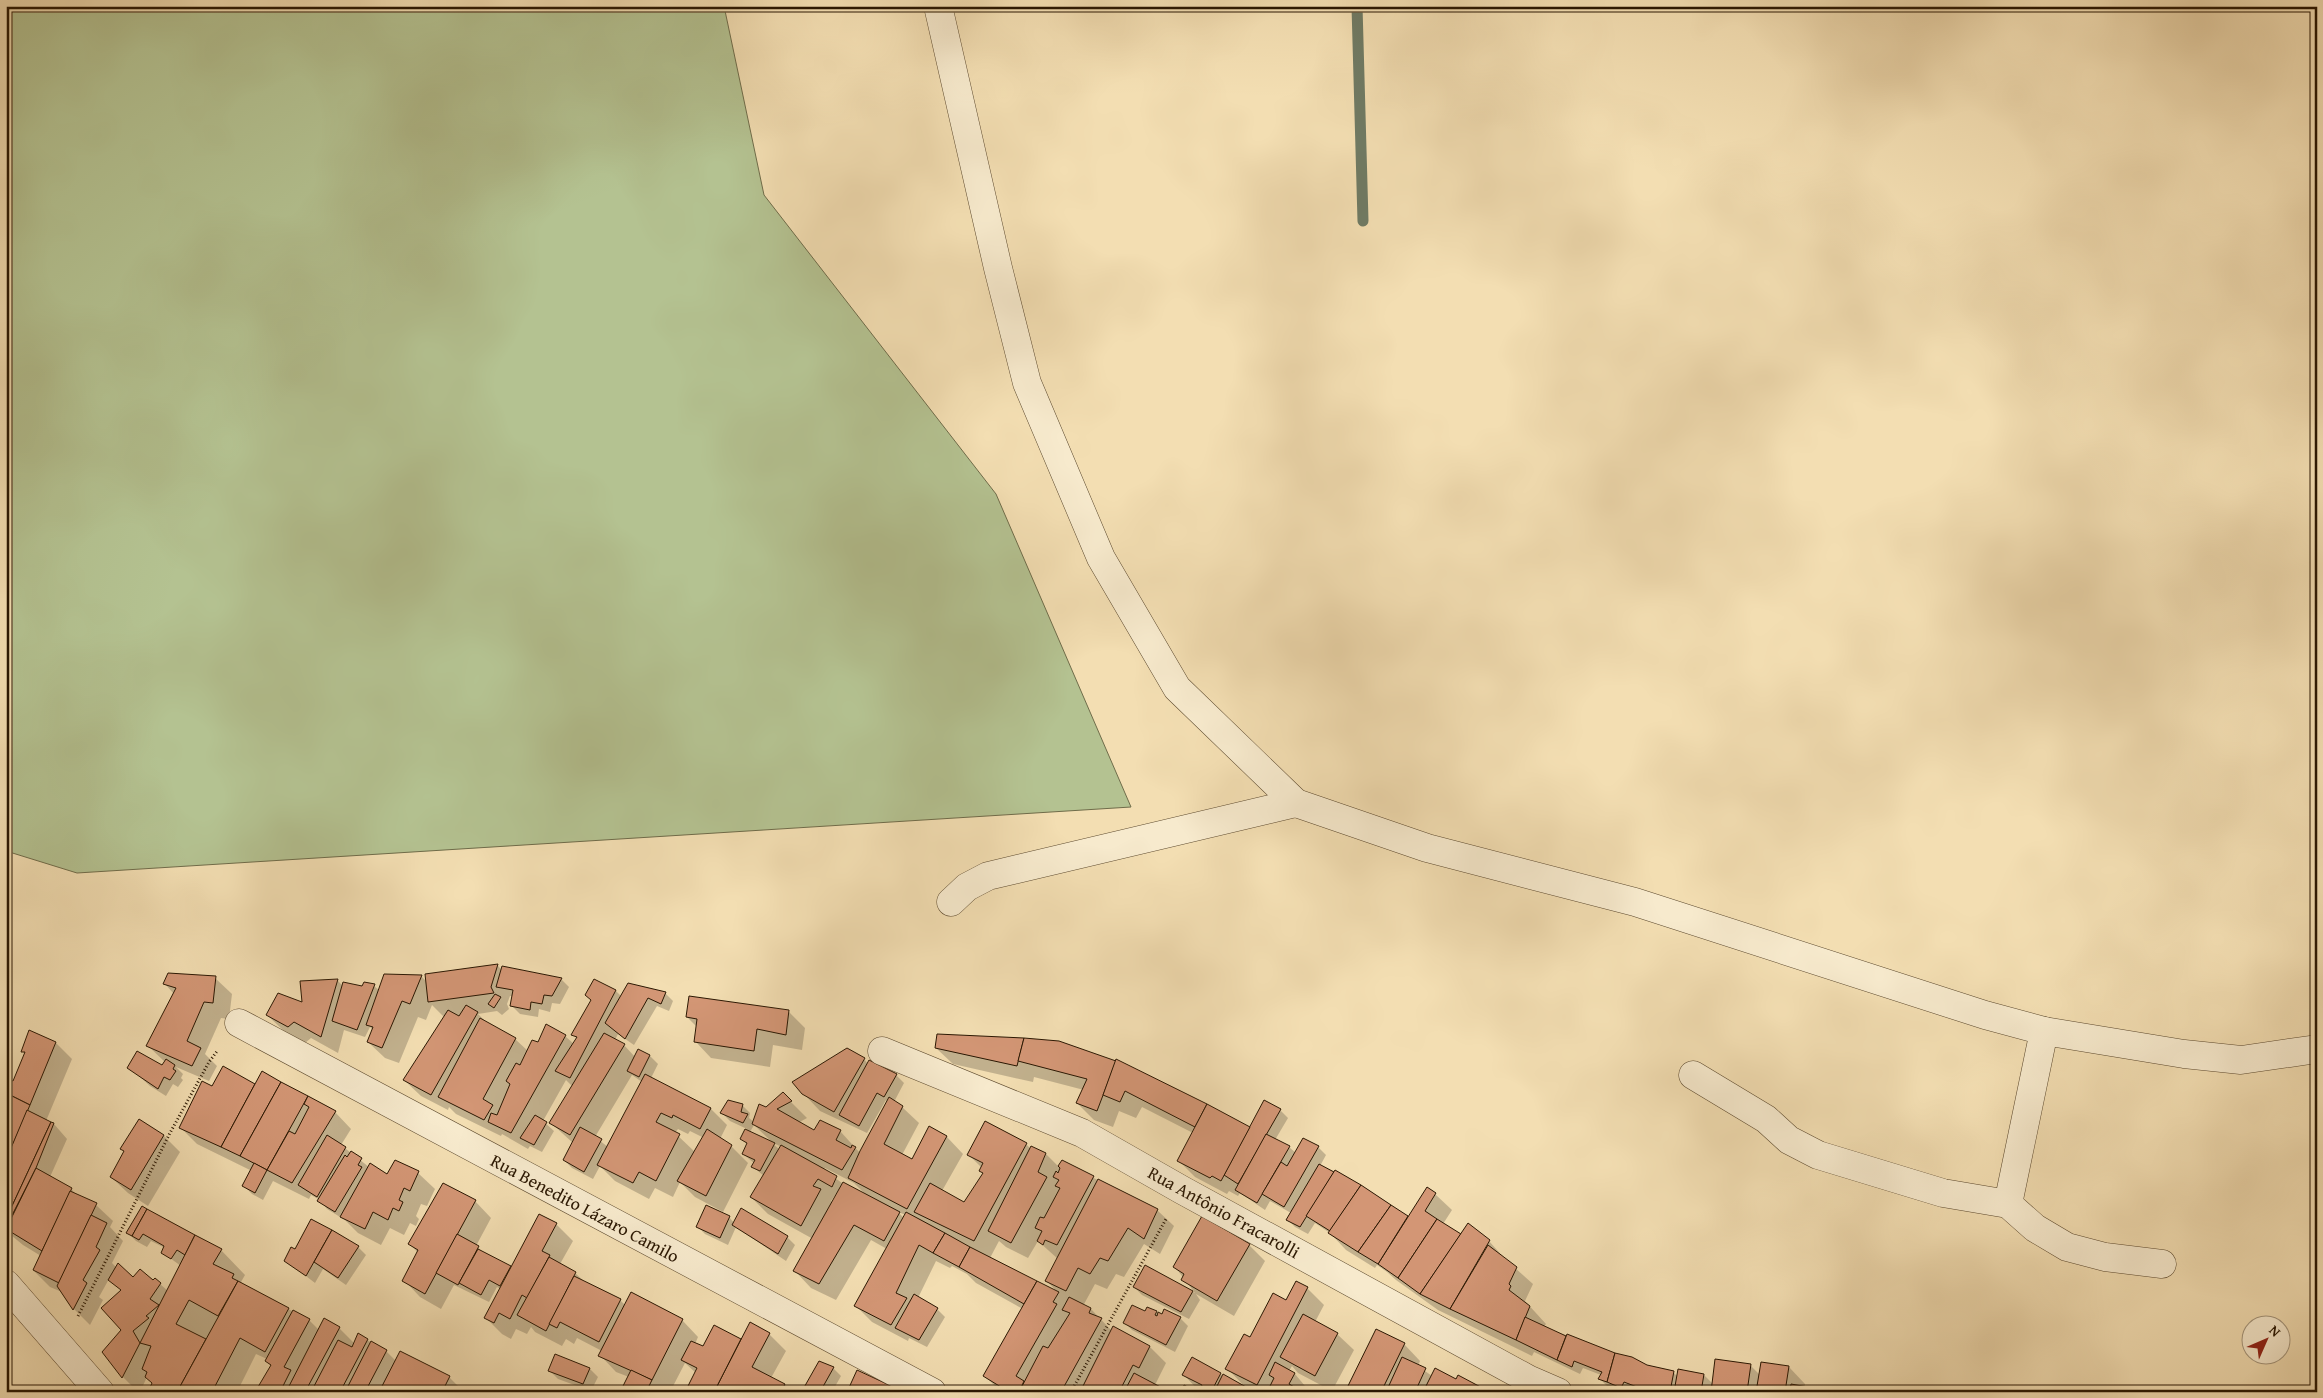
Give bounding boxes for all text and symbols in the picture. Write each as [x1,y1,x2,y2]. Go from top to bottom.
street label: Rua Benedito Lázaro Camilo [486,1147,684,1269]
street label: Rua Antônio Fracarolli [1143,1159,1305,1265]
north arrow [2240,1316,2290,1366]
text: N [2265,1320,2286,1342]

